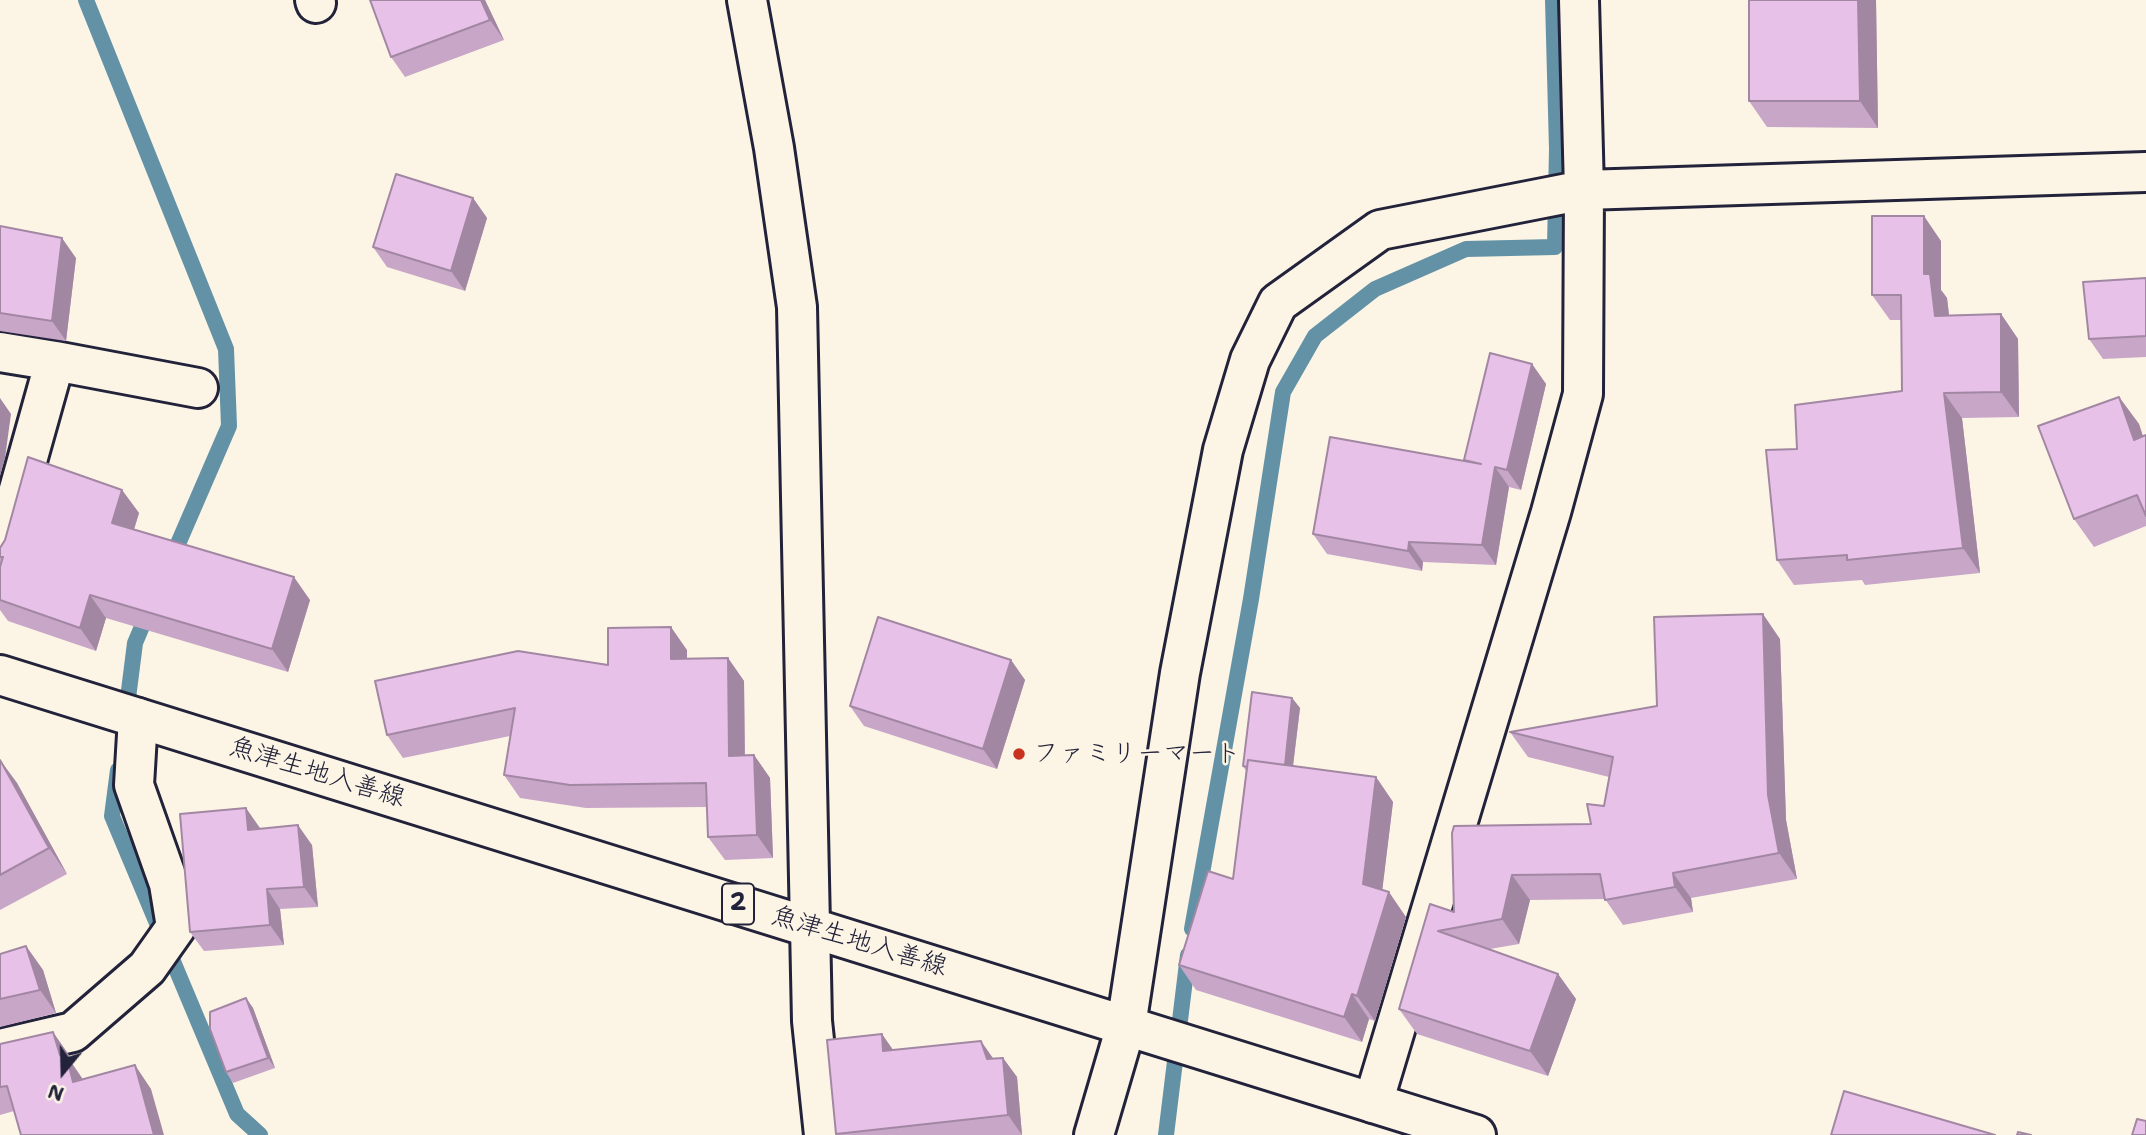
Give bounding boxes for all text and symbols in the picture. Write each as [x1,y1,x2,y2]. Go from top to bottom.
street label: 魚津生地入善線 [225,731,409,815]
place label: ファミリーマート [1033,738,1241,770]
marker: ファミリーマート [1011,746,1027,762]
road number: 2 [722,884,754,924]
street label: 魚津生地入善線 [767,900,951,984]
north arrow [28,1037,98,1107]
text: N [45,1078,67,1107]

